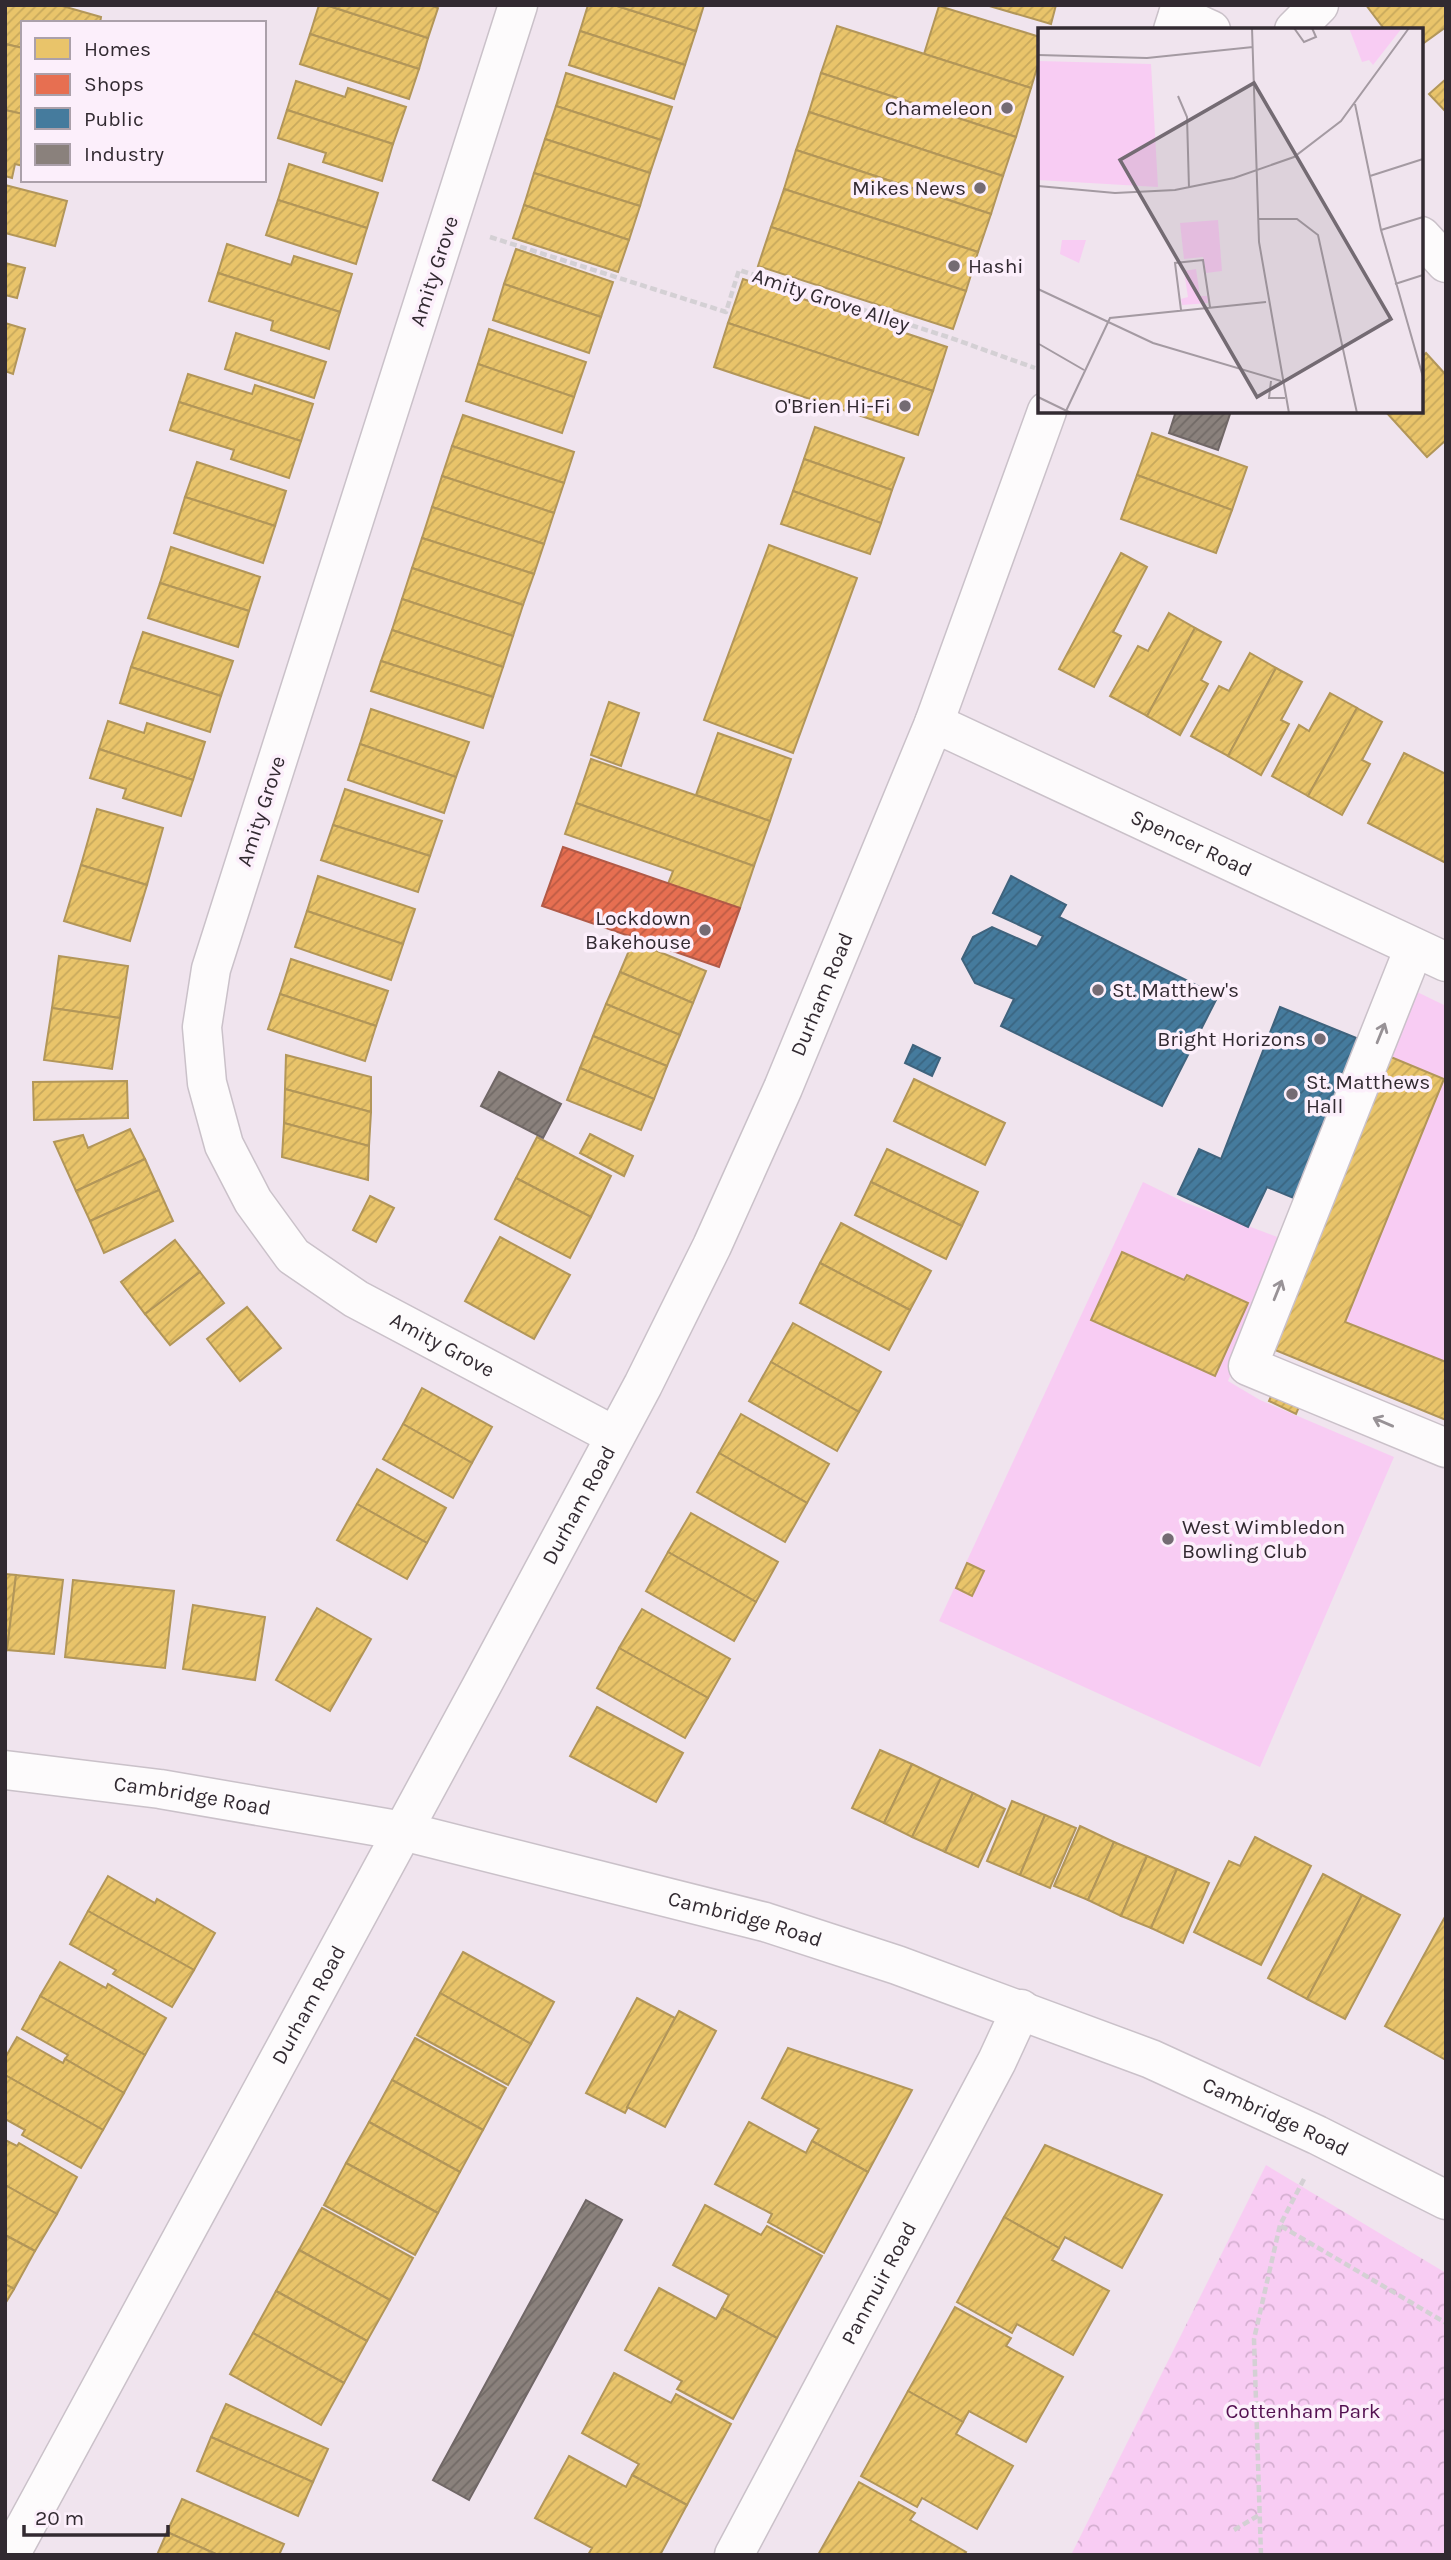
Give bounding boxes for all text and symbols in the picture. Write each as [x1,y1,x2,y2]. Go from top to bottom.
legend [21,21,266,182]
inset map [1038,28,1423,413]
text: Homes [84,37,151,61]
text: Shops [84,72,144,96]
place label: Chameleon [885,96,993,120]
marker: Chameleon [999,100,1015,116]
text: Public [84,107,144,131]
text: Industry [84,142,164,166]
place label: Mikes News [852,176,966,200]
marker: Mikes News [972,180,988,196]
street label: Amity Grove [405,213,463,329]
place label: Hashi [968,254,1024,278]
marker: Hashi [946,258,962,274]
street label: Amity Grove Alley [749,263,913,337]
place label: O'Brien Hi-Fi [774,394,891,418]
marker: O'Brien Hi-Fi [897,398,913,414]
street label: Amity Grove [232,753,290,869]
street label: Spencer Road [1127,805,1256,882]
place label: Lockdown Bakehouse [585,906,691,954]
marker: Lockdown Bakehouse [697,922,713,938]
street label: Durham Road [786,929,858,1060]
place label: St. Matthew's [1112,978,1239,1002]
marker: St. Matthew's [1090,982,1106,998]
one-way arrow [1375,1022,1388,1044]
place label: Bright Horizons [1157,1027,1306,1051]
marker: Bright Horizons [1312,1031,1328,1047]
place label: St. Matthews Hall [1306,1070,1430,1118]
marker: St. Matthews Hall [1284,1086,1300,1102]
one-way arrow [1273,1279,1286,1301]
street label: Amity Grove [386,1307,499,1382]
one-way arrow [1372,1414,1394,1427]
street label: Durham Road [537,1441,620,1569]
place label: West Wimbledon Bowling Club [1182,1515,1345,1563]
marker: West Wimbledon Bowling Club [1160,1531,1176,1547]
street label: Cambridge Road [112,1771,273,1820]
street label: Cambridge Road [666,1886,825,1952]
street label: Durham Road [267,1941,350,2068]
street label: Cambridge Road [1199,2072,1353,2161]
street label: Panmuir Road [836,2218,921,2349]
park label: Cottenham Park [1225,2399,1381,2423]
scale bar [24,2494,168,2538]
text: 20 m [35,2506,84,2530]

